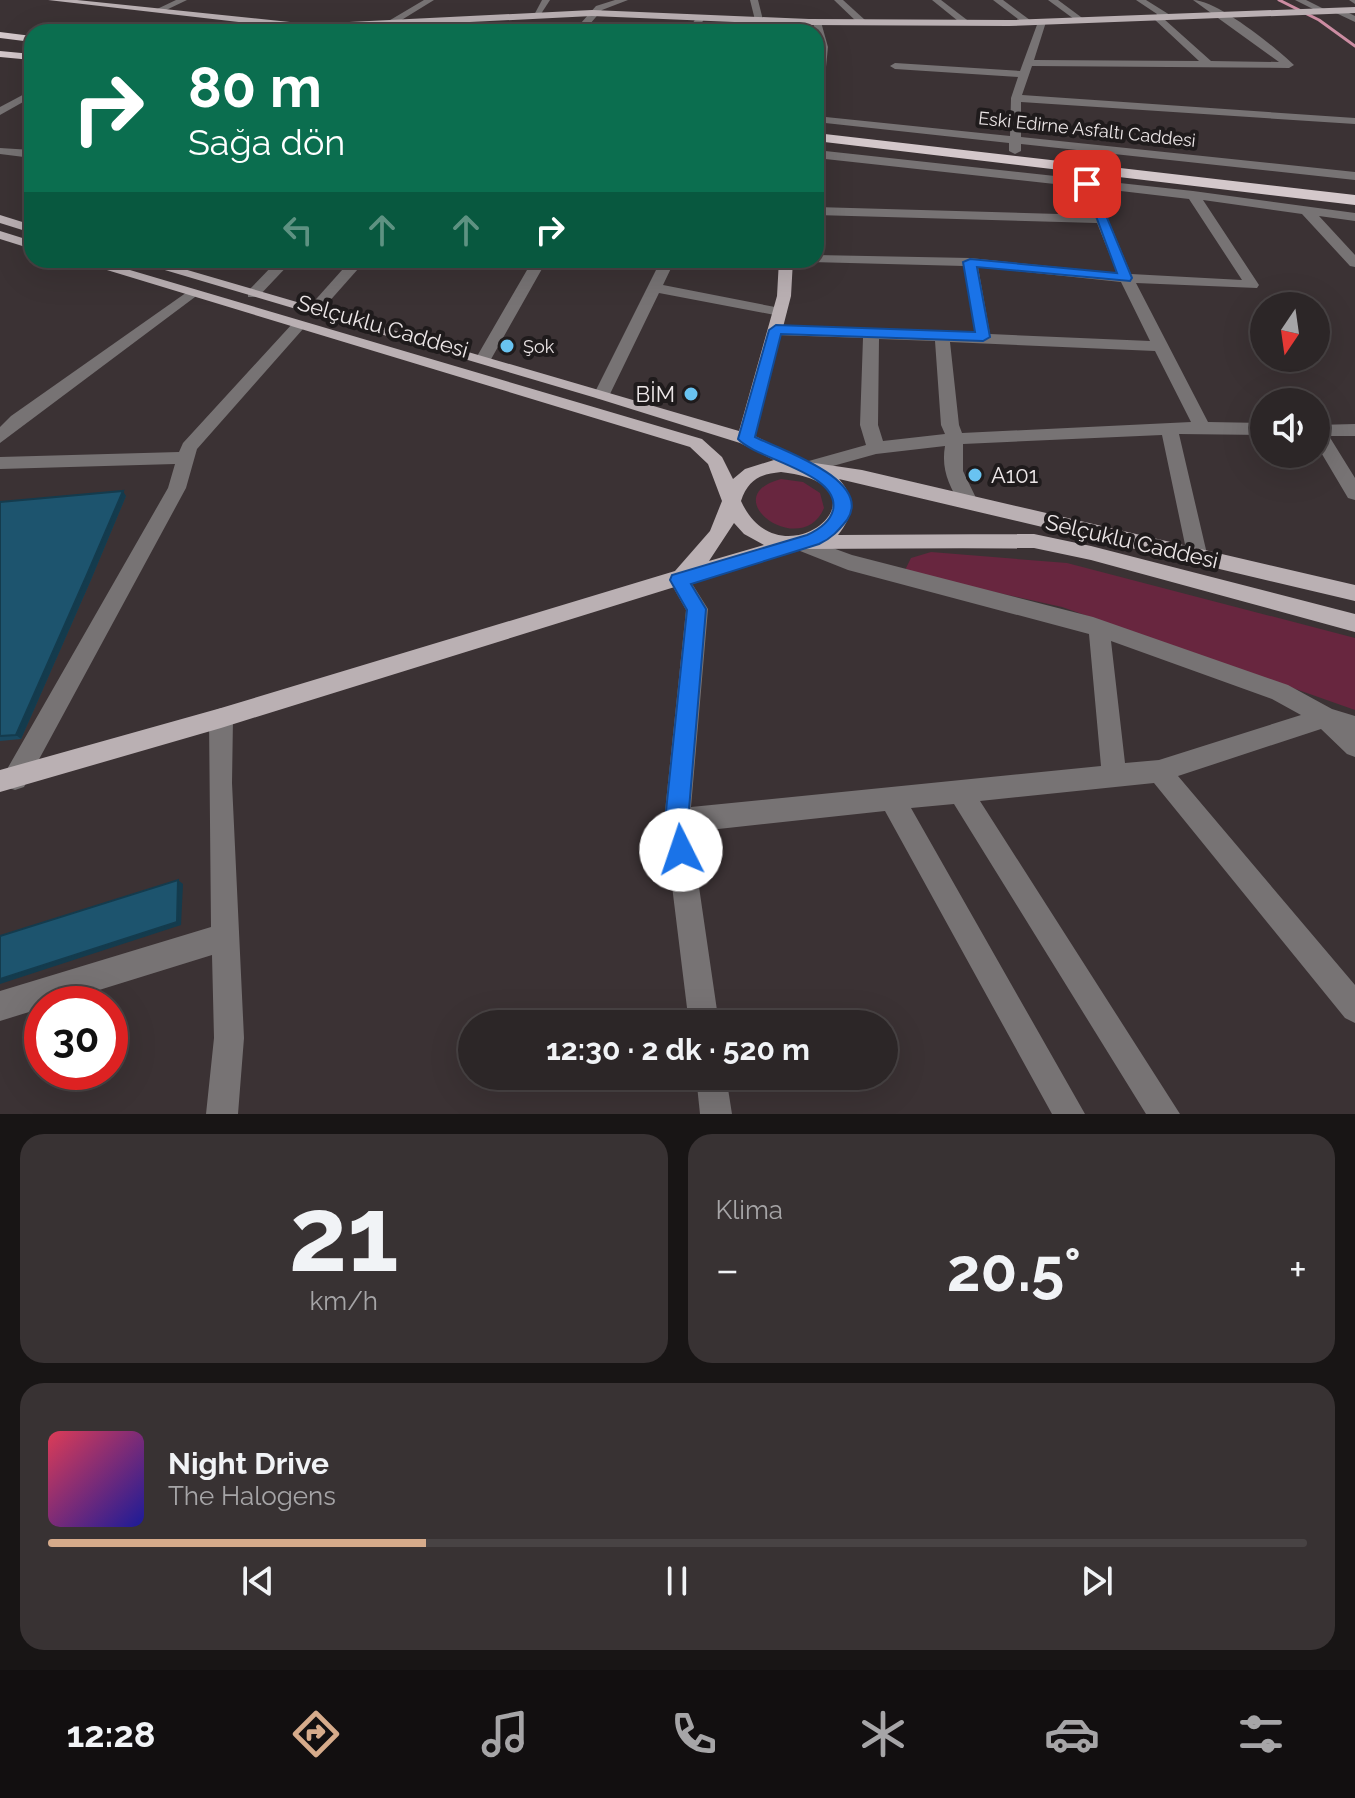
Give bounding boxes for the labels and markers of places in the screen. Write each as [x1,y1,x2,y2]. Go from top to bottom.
pin [1053,150,1121,218]
place label: Şok [523,336,555,357]
marker: Şok [498,337,516,355]
place label: BİM [636,381,675,407]
marker: BİM [682,385,700,403]
place label: A101 [991,462,1038,488]
marker: A101 [966,466,984,484]

